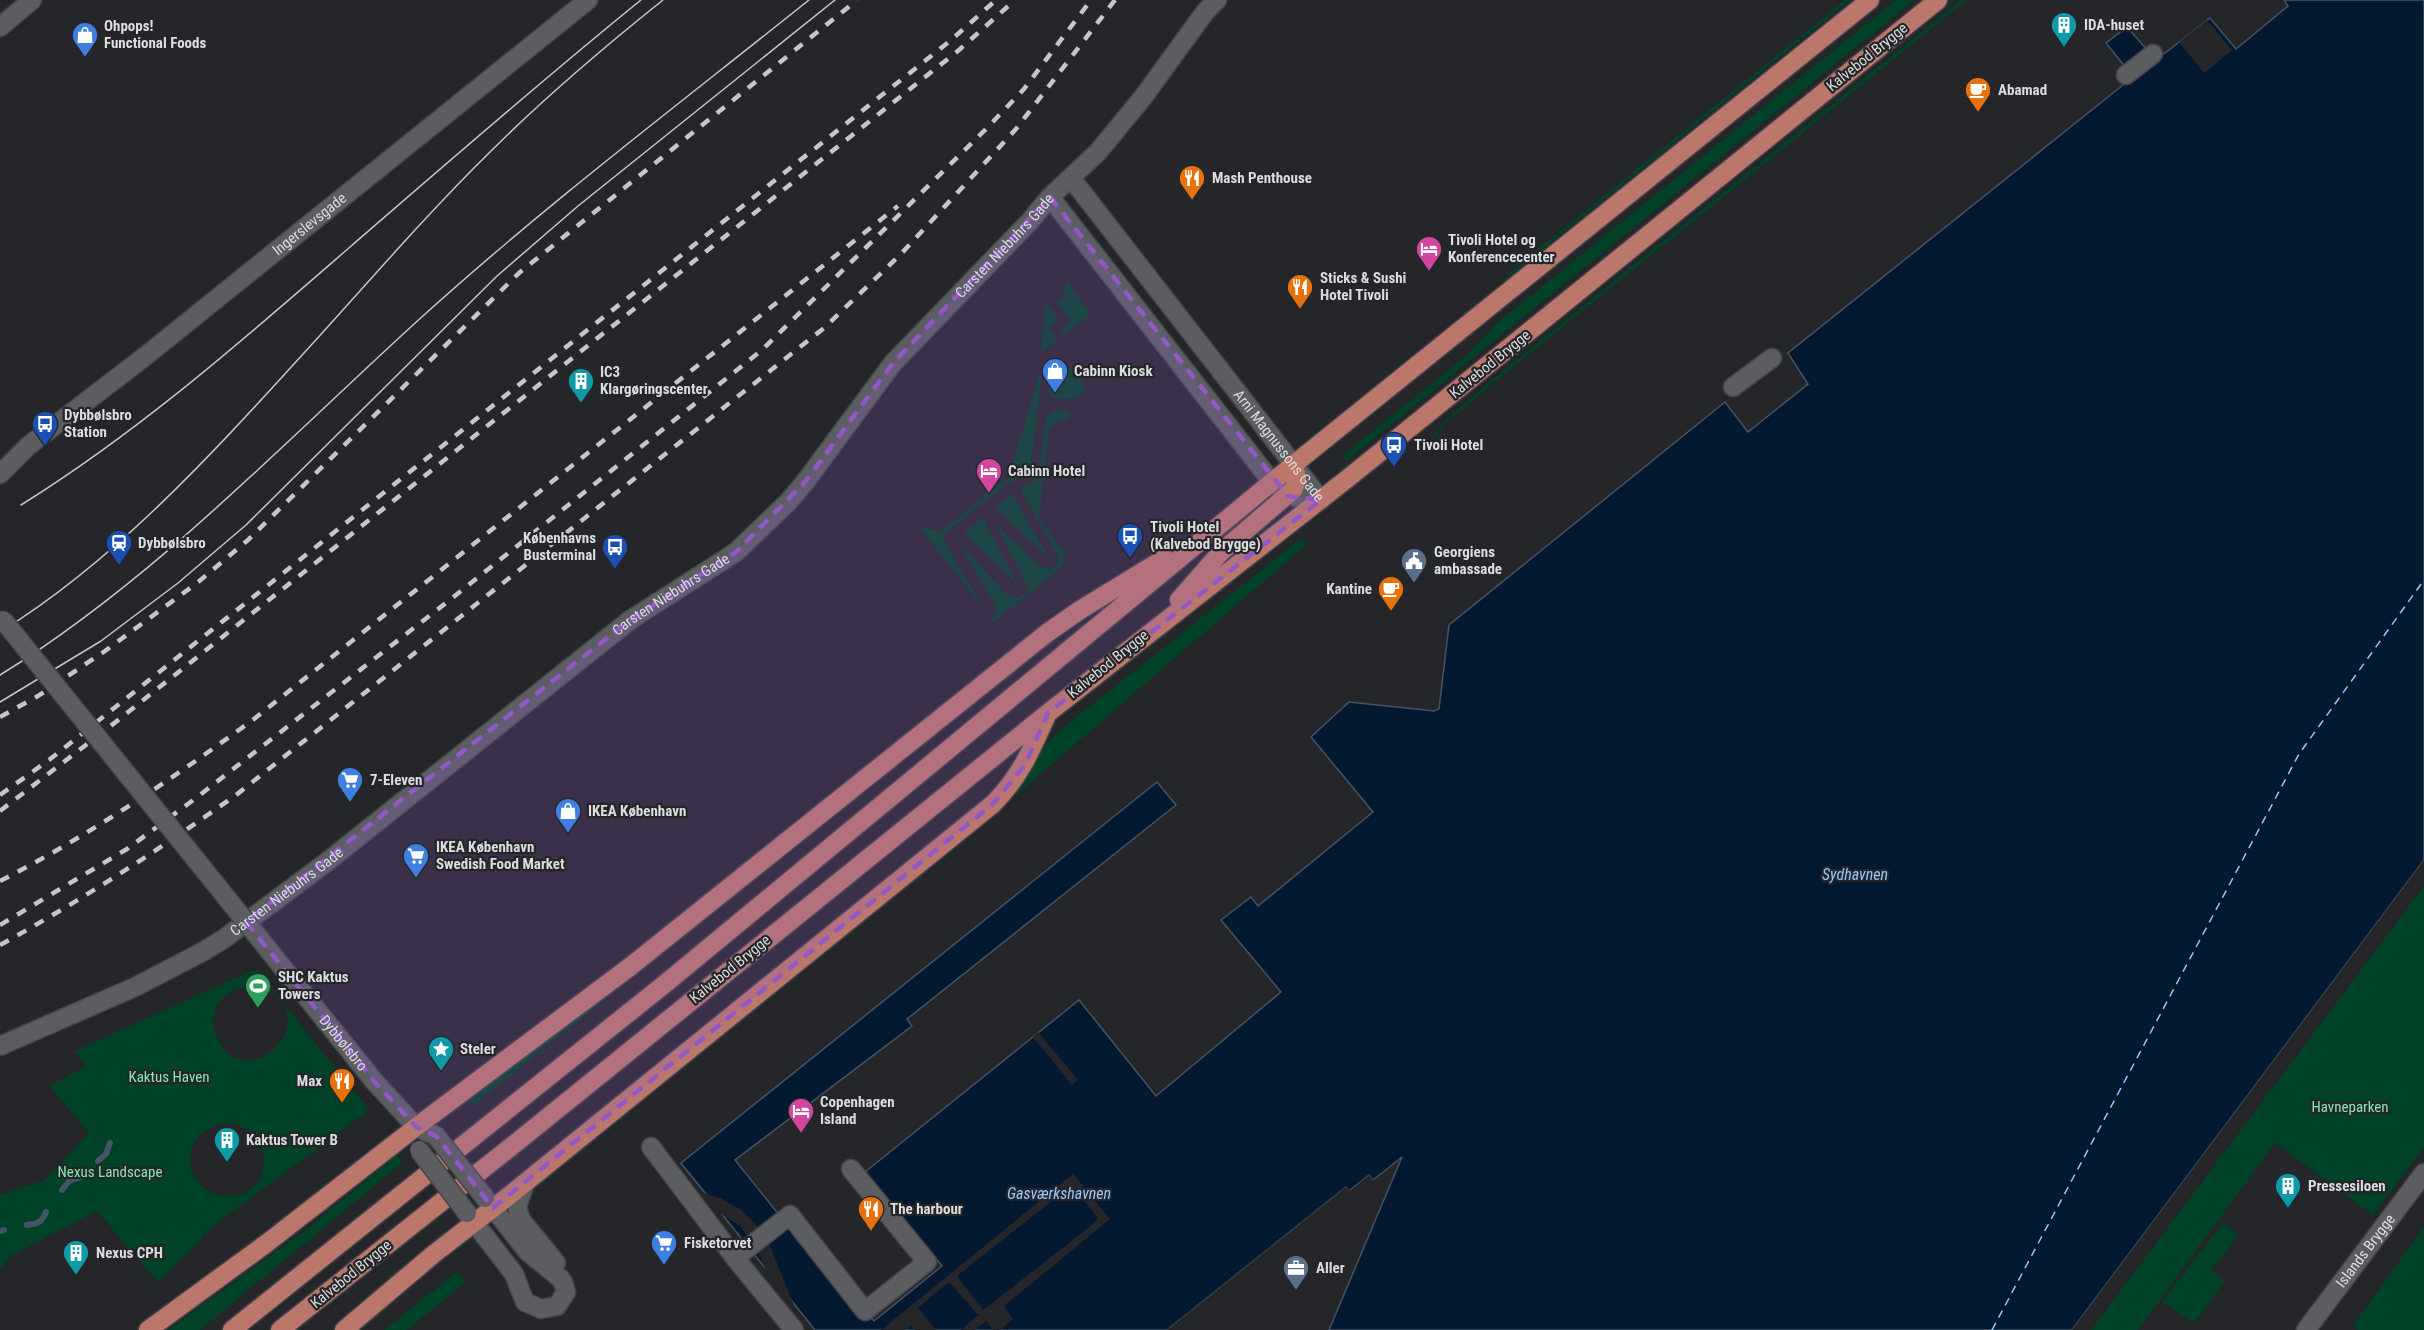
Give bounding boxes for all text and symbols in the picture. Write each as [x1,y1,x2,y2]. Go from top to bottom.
building icon: IDA-huset [2049,10,2079,48]
place label: IDA-huset [2084,16,2144,34]
place label: Ohpops! Functional Foods [104,17,207,52]
street label: Kalvebod Brygge [1823,19,1911,95]
shop icon: Ohpops! Functional Foods [70,20,100,58]
cafe icon: Abamad [1963,75,1993,113]
place label: Abamad [1998,81,2047,99]
restaurant icon: Mash Penthouse [1177,163,1207,201]
place label: Mash Penthouse [1212,169,1312,187]
street label: Ingerslevsgade [269,189,350,259]
street label: Carsten Niebuhrs Gade [952,190,1058,302]
place label: Tivoli Hotel og Konferencecenter [1448,231,1555,266]
hotel icon: Tivoli Hotel og Konferencecenter [1414,234,1444,272]
place label: Sticks & Sushi Hotel Tivoli [1320,269,1406,304]
restaurant icon: Sticks & Sushi Hotel Tivoli [1285,272,1315,310]
street label: Kalvebod Brygge [1446,326,1534,402]
shop icon: Cabinn Kiosk [1040,356,1070,394]
place label: Cabinn Kiosk [1074,362,1153,380]
place label: IC3 Klargøringscenter [600,363,708,398]
building icon: IC3 Klargøringscenter [566,366,596,404]
street label: Arni Magnussons Gade [1230,386,1328,505]
place label: Dybbølsbro Station [64,406,132,441]
bus stop icon: Dybbølsbro Station [30,409,60,447]
bus stop icon: Tivoli Hotel [1379,430,1409,468]
place label: Tivoli Hotel [1414,436,1483,454]
hotel icon: Cabinn Hotel [974,456,1004,494]
place label: Cabinn Hotel [1008,462,1085,480]
place label: Tivoli Hotel (Kalvebod Brygge) [1150,518,1261,553]
bus stop icon: Tivoli Hotel (Kalvebod Brygge) [1115,521,1145,559]
station icon: Dybbølsbro [104,528,134,566]
place label: Københavns Busterminal [523,529,596,564]
bus stop icon: Københavns Busterminal [600,532,630,570]
place label: Dybbølsbro [138,534,206,552]
place label: Georgiens ambassade [1434,543,1502,578]
public building icon: Georgiens ambassade [1399,546,1429,584]
street label: Carsten Niebuhrs Gade [609,550,733,640]
cafe icon: Kantine [1376,574,1406,612]
place label: Kantine [1326,580,1372,598]
street label: Kalvebod Brygge [1064,626,1152,702]
supermarket icon: 7-Eleven [335,765,365,803]
place label: 7-Eleven [370,771,422,789]
shop icon: IKEA København [553,796,583,834]
place label: IKEA København [588,802,686,820]
place label: IKEA København Swedish Food Market [436,838,565,873]
supermarket icon: IKEA København Swedish Food Market [401,841,431,879]
street label: Carsten Niebuhrs Gade [227,844,347,940]
water label: Sydhavnen [1822,865,1888,884]
street label: Kalvebod Brygge [686,931,774,1007]
place label: SHC Kaktus Towers [278,968,349,1003]
sports icon: SHC Kaktus Towers [243,971,273,1009]
street label: Dybbølsbro [315,1011,371,1075]
place icon: Steler [426,1034,456,1072]
place label: Steler [460,1040,496,1058]
restaurant icon: Max [327,1066,357,1104]
park label: Kaktus Haven [128,1068,210,1086]
place label: Max [297,1072,322,1090]
place label: Copenhagen Island [820,1093,895,1128]
hotel icon: Copenhagen Island [786,1096,816,1134]
park label: Havneparken [2311,1098,2389,1116]
building icon: Kaktus Tower B [212,1125,242,1163]
place label: Kaktus Tower B [246,1131,338,1149]
park label: Nexus Landscape [58,1163,162,1181]
building icon: Pressesiloen [2273,1171,2303,1209]
place label: Pressesiloen [2308,1177,2386,1195]
water label: Gasværkshavnen [1007,1184,1111,1203]
restaurant icon: The harbour [856,1194,886,1232]
place label: The harbour [890,1200,963,1218]
street label: Islands Brygge [2332,1211,2399,1291]
supermarket icon: Fisketorvet [649,1228,679,1266]
place label: Fisketorvet [684,1234,752,1252]
street label: Kalvebod Brygge [307,1236,395,1312]
building icon: Nexus CPH [61,1238,91,1276]
place label: Nexus CPH [96,1244,163,1262]
office icon: Aller [1281,1253,1311,1291]
place label: Aller [1316,1259,1345,1277]

